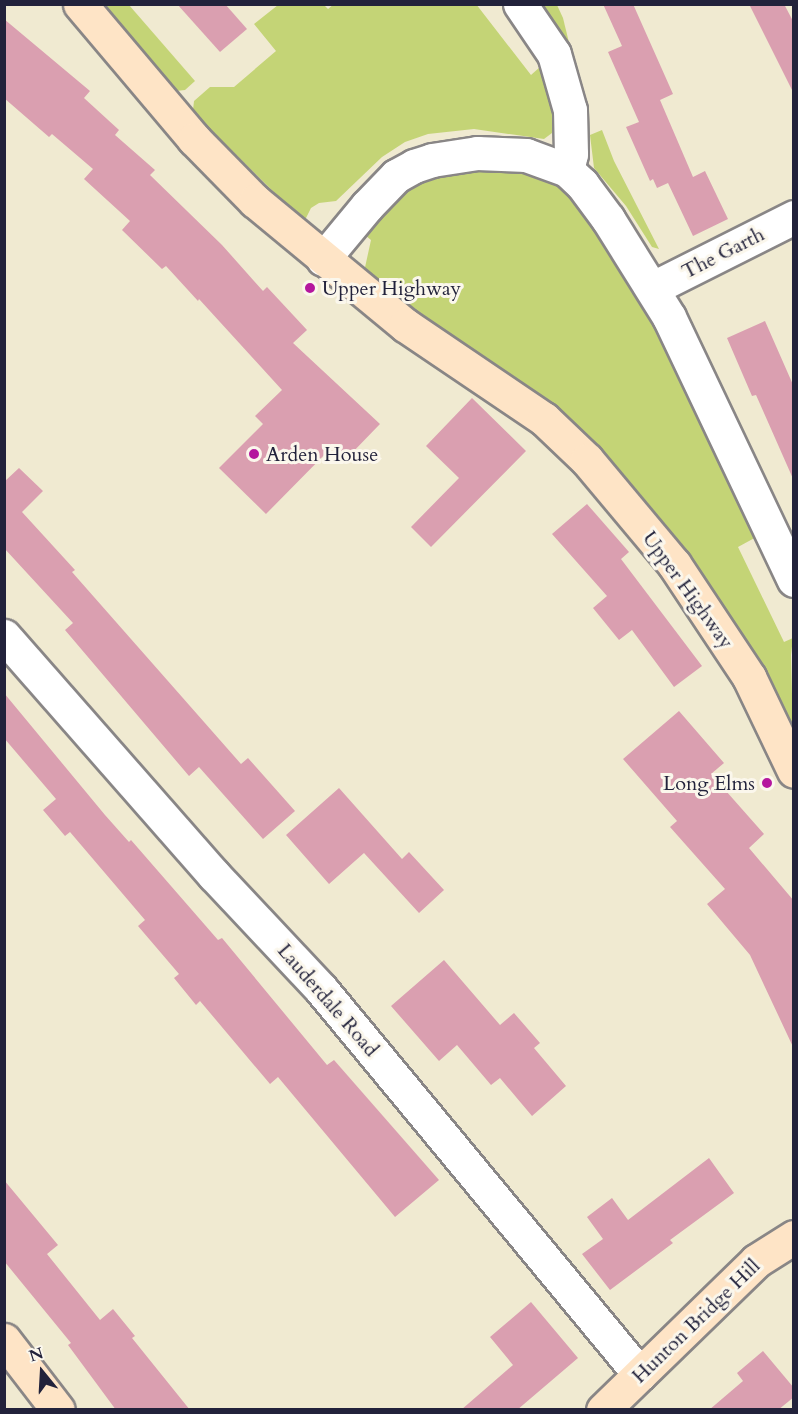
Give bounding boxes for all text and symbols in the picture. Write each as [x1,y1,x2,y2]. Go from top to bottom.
street label: The Garth [678,222,768,284]
place label: Upper Highway [322,276,461,300]
marker: Upper Highway [303,281,317,295]
place label: Arden House [266,442,378,466]
marker: Arden House [247,447,261,461]
street label: Upper Highway [637,527,739,653]
place label: Long Elms [663,771,755,795]
marker: Long Elms [760,776,774,790]
street label: Lauderdale Road [273,939,383,1061]
street label: Hunton Bridge Hill [627,1254,765,1388]
north arrow [12,1342,72,1402]
text: N [26,1342,46,1367]

